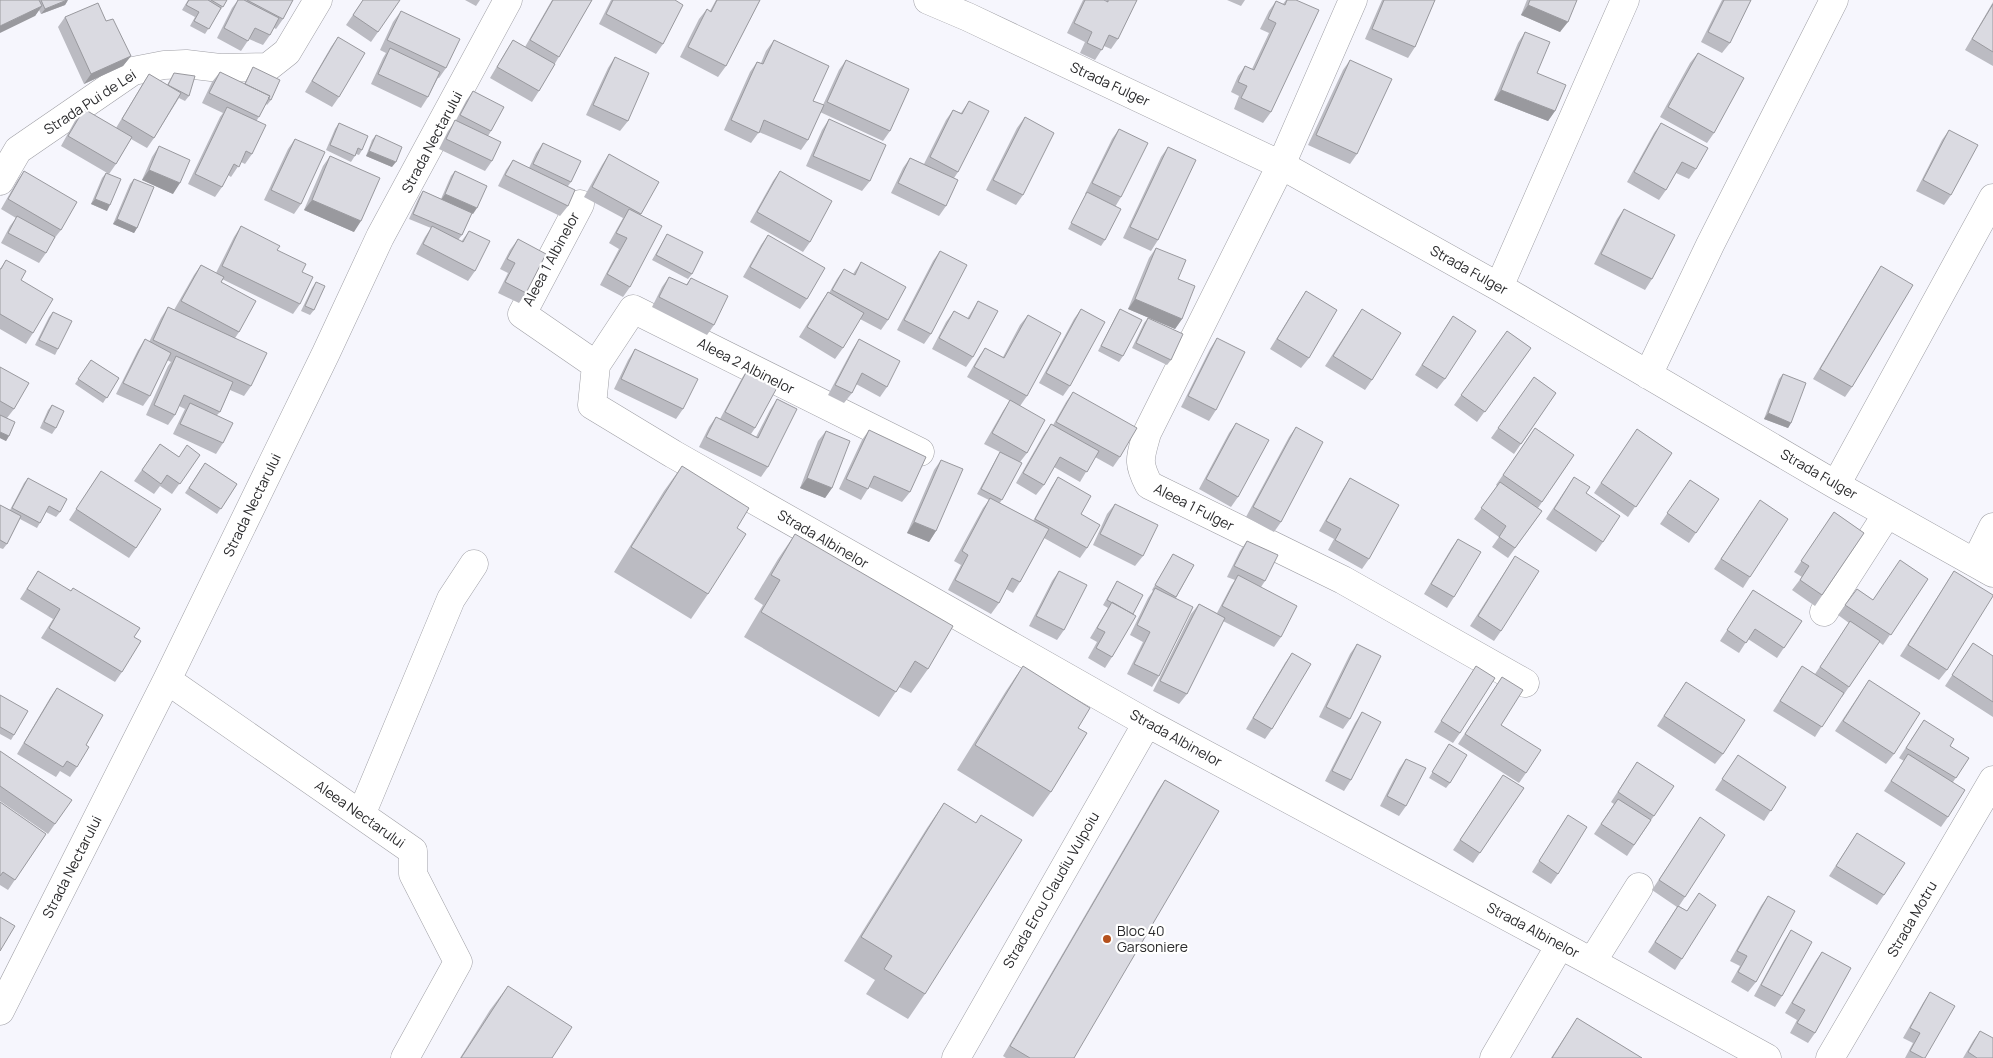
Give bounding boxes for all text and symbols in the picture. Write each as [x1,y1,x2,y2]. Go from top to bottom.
street label: Strada Fulger [1067,57,1153,110]
street label: Strada Pui de Lei [40,65,140,139]
street label: Strada Nectarului [397,88,466,196]
street label: Aleea 1 Albinelor [518,208,583,309]
street label: Strada Fulger [1427,240,1511,299]
street label: Aleea 2 Albinelor [694,333,798,398]
street label: Strada Fulger [1777,444,1861,503]
street label: Strada Nectarului [218,450,285,560]
street label: Aleea 1 Fulger [1151,478,1237,535]
street label: Strada Albinelor [774,505,872,572]
street label: Strada Albinelor [1127,704,1226,771]
street label: Aleea Nectarului [311,775,409,852]
street label: Strada Erou Claudiu Vulpoiu [998,808,1103,971]
street label: Strada Nectarului [37,812,106,921]
street label: Strada Motru [1882,877,1941,960]
street label: Strada Albinelor [1484,897,1583,962]
place label: Bloc 40 Garsoniere [1117,921,1188,956]
marker: Bloc 40 Garsoniere [1101,933,1113,945]

